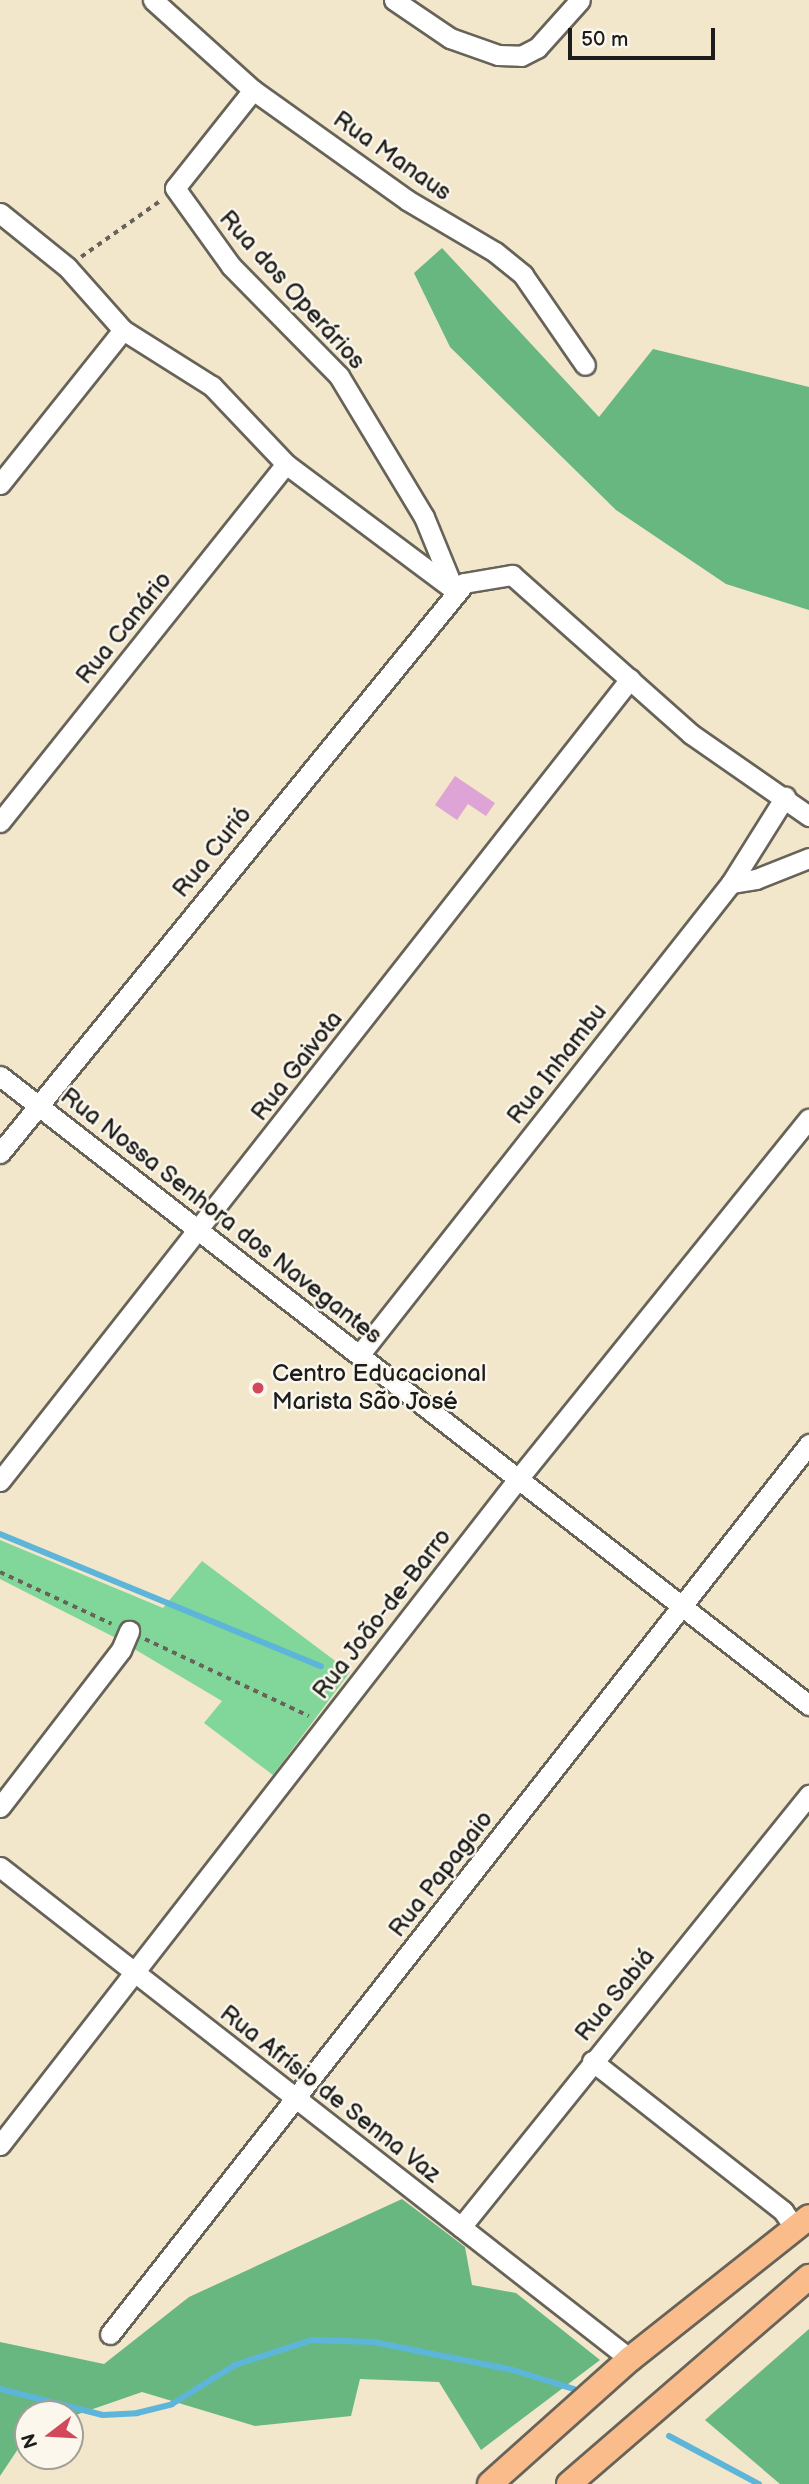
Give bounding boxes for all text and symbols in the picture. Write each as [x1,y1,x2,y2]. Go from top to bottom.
scale bar [571,14,718,58]
text: 50 m [581,27,628,52]
street label: Rua Manaus [328,105,456,207]
street label: Rua dos Operários [213,204,371,376]
street label: Rua Canário [70,566,178,690]
street label: Rua Curió [167,801,257,903]
street label: Rua Inhambu [501,998,613,1130]
street label: Rua Gaivota [245,1005,349,1127]
street label: Rua Nossa Senhora dos Navegantes [55,1081,387,1351]
place label: Centro Educacional Marista São José [272,1360,486,1416]
marker: Centro Educacional Marista São José [250,1380,266,1396]
street label: Rua João-de-Barro [306,1523,458,1705]
street label: Rua Papagaio [383,1805,499,1943]
street label: Rua Sabiá [569,1943,661,2047]
street label: Rua Afrísio de Senna Vaz [214,1999,446,2189]
north arrow [14,2400,84,2470]
text: N [17,2431,43,2451]

